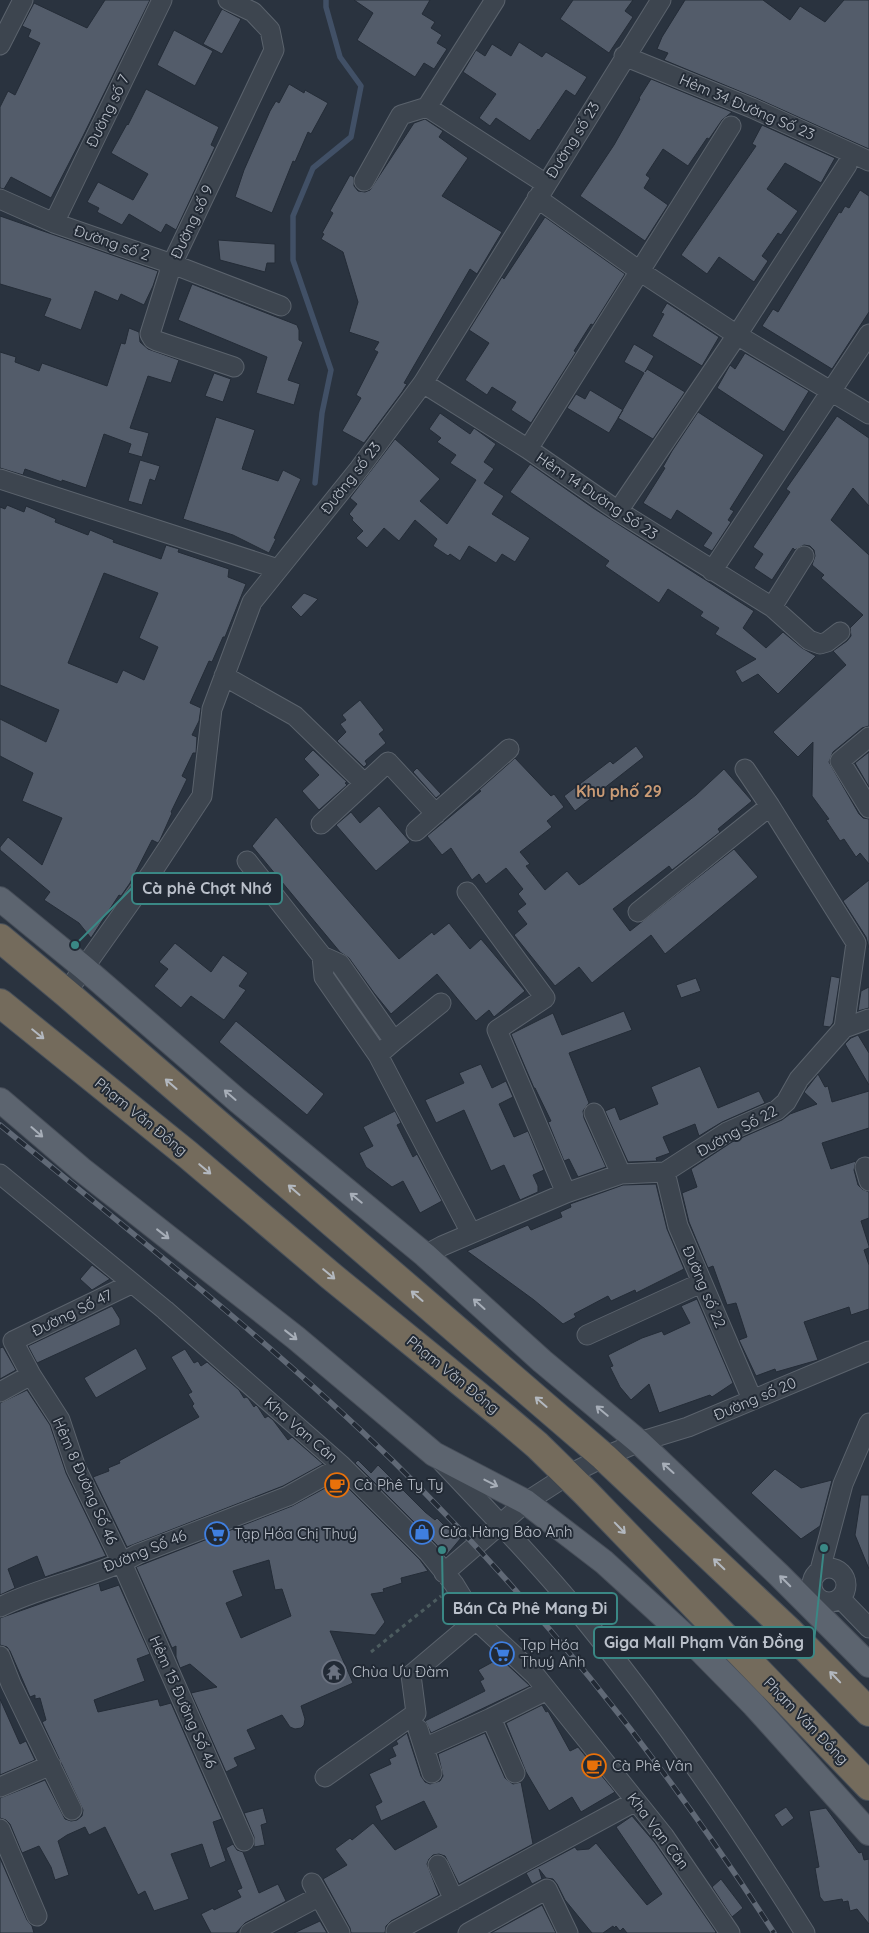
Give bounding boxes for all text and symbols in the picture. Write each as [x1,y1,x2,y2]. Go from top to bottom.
street label: Hẻm 34 Đường Số 23 [677,69,818,144]
street label: Đường số 7 [82,71,133,150]
street label: Đường số 23 [542,98,604,182]
street label: Đường số 9 [166,182,217,262]
street label: Đường số 2 [72,221,153,264]
street label: Đường số 23 [316,438,385,518]
street label: Hẻm 14 Đường Số 23 [533,448,662,543]
district label: Khu phố 29 [576,781,662,801]
callout: Cà phê Chợt Nhớ [132,873,282,904]
text: Cà phê Chợt Nhớ [142,878,272,898]
one-way arrow [31,1028,44,1039]
street label: Phạm Văn Đồng [91,1073,192,1160]
one-way arrow [165,1079,178,1090]
one-way arrow [224,1089,237,1101]
street label: Đường Số 22 [693,1101,780,1160]
one-way arrow [30,1126,43,1137]
one-way arrow [198,1164,211,1175]
one-way arrow [288,1184,301,1196]
one-way arrow [350,1193,363,1204]
one-way arrow [156,1229,169,1240]
street label: Đường số 22 [679,1243,730,1331]
one-way arrow [322,1269,335,1280]
street label: Đường Số 47 [28,1285,115,1340]
one-way arrow [411,1290,424,1302]
one-way arrow [473,1298,485,1310]
one-way arrow [284,1329,297,1340]
street label: Phạm Văn Đồng [403,1331,504,1418]
street label: Đường số 20 [711,1373,799,1424]
street label: Kha Vạn Cân [261,1393,342,1467]
one-way arrow [534,1396,547,1408]
one-way arrow [595,1405,608,1416]
street label: Hẻm 8 Đường Số 46 [49,1414,122,1547]
one-way arrow [662,1462,675,1474]
cafe icon: Cà Phê Ty Ty [324,1472,350,1498]
place label: Cà Phê Ty Ty [354,1475,444,1494]
one-way arrow [483,1479,498,1488]
shop icon: Cửa Hàng Bảo Anh [409,1519,435,1545]
supermarket icon: Tạp Hóa Chị Thuý [204,1521,230,1547]
place label: Cửa Hàng Bảo Anh [440,1522,572,1541]
one-way arrow [614,1522,626,1534]
place label: Tạp Hóa Chị Thuý [234,1524,357,1543]
street label: Đường Số 46 [100,1525,189,1576]
one-way arrow [713,1558,725,1570]
one-way arrow [779,1575,791,1587]
callout: Bán Cà Phê Mang Đi [443,1593,617,1624]
text: Bán Cà Phê Mang Đi [453,1598,607,1618]
callout: Giga Mall Phạm Văn Đồng [594,1627,814,1658]
text: Giga Mall Phạm Văn Đồng [604,1632,804,1652]
street label: Hẻm 15 Đường Số 46 [146,1633,221,1771]
place label: Tạp Hóa Thuý Anh [520,1635,586,1671]
supermarket icon: Tạp Hóa Thuý Anh [489,1641,515,1667]
temple icon: Chùa Ưu Đàm [321,1659,347,1685]
place label: Chùa Ưu Đàm [352,1662,449,1681]
one-way arrow [829,1671,841,1683]
street label: Phạm Văn Đồng [760,1673,853,1768]
cafe icon: Cà Phê Vân [581,1753,607,1779]
place label: Cà Phê Vân [612,1756,693,1775]
street label: Kha Vạn Cân [623,1789,693,1873]

